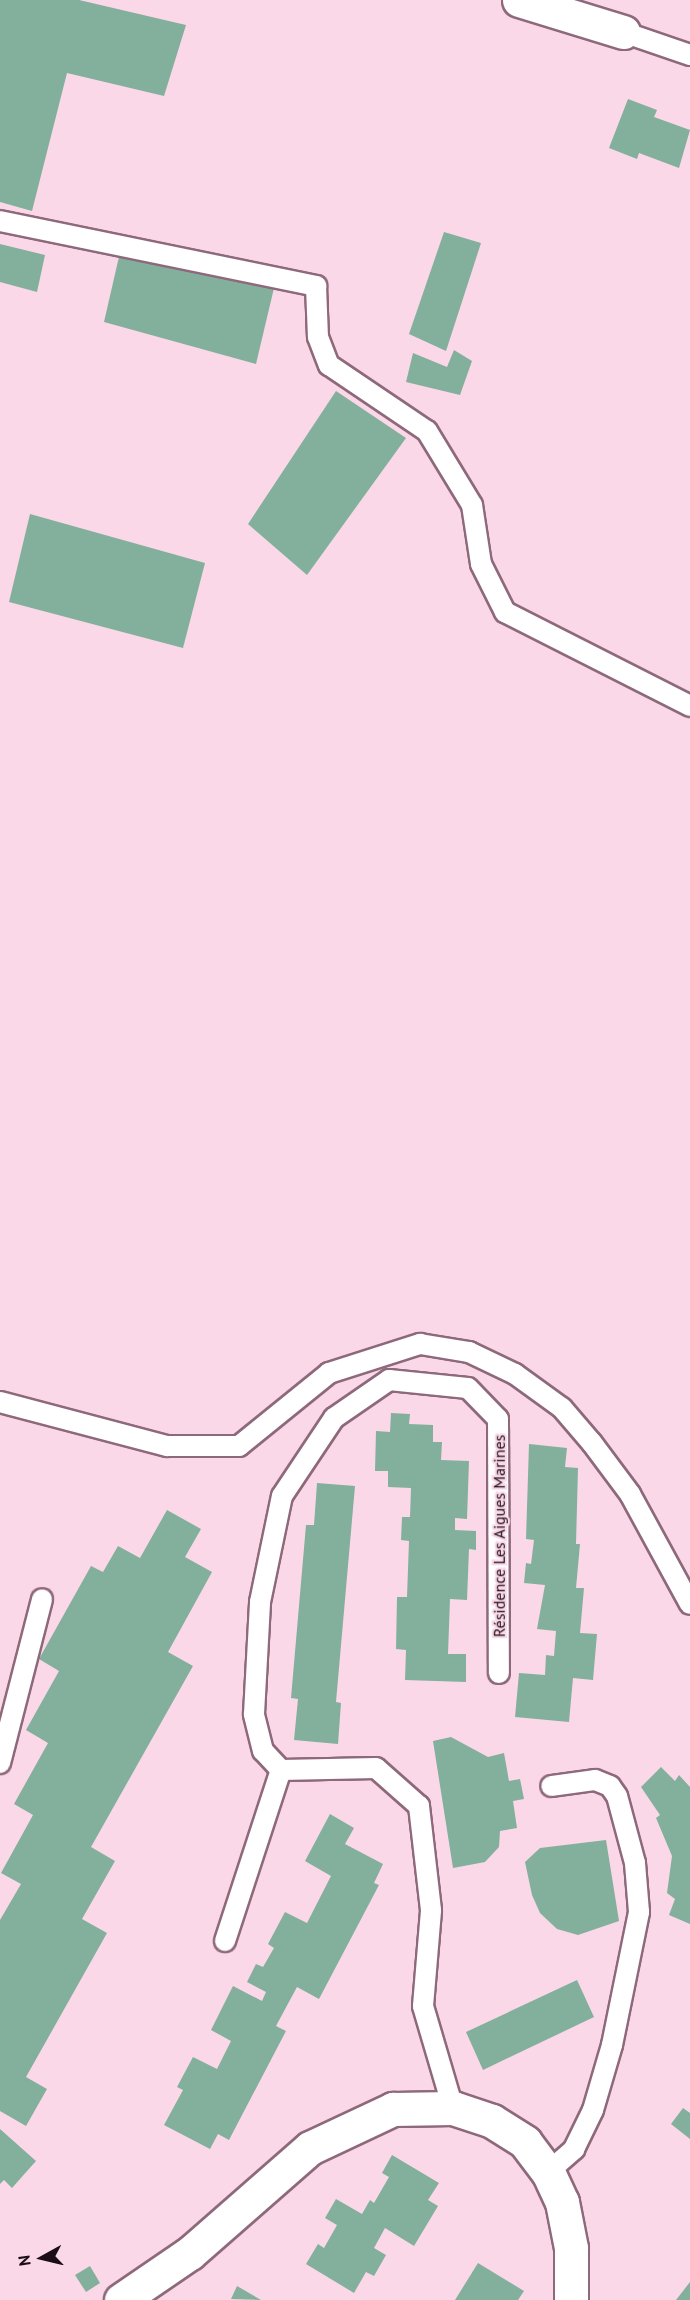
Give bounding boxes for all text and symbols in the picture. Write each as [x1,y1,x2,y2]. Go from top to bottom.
street label: Résidence Les Aigues Marines [489,1434,509,1638]
north arrow [12,2228,72,2288]
text: N [14,2254,35,2267]

